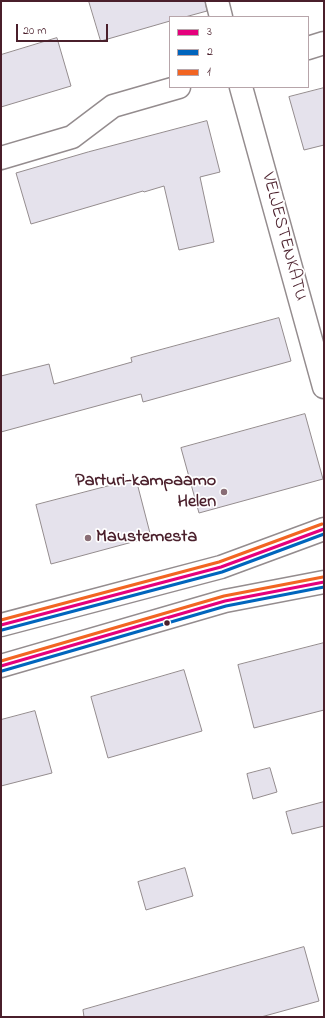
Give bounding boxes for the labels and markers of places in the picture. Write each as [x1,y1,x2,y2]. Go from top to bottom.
place label: Parturi-kampaamo Helen [75,471,216,514]
marker: Parturi-kampaamo Helen [219,487,229,497]
place label: Maustemesta [96,527,197,549]
marker: Maustemesta [83,533,93,543]
unlabelled marker [162,618,172,628]

